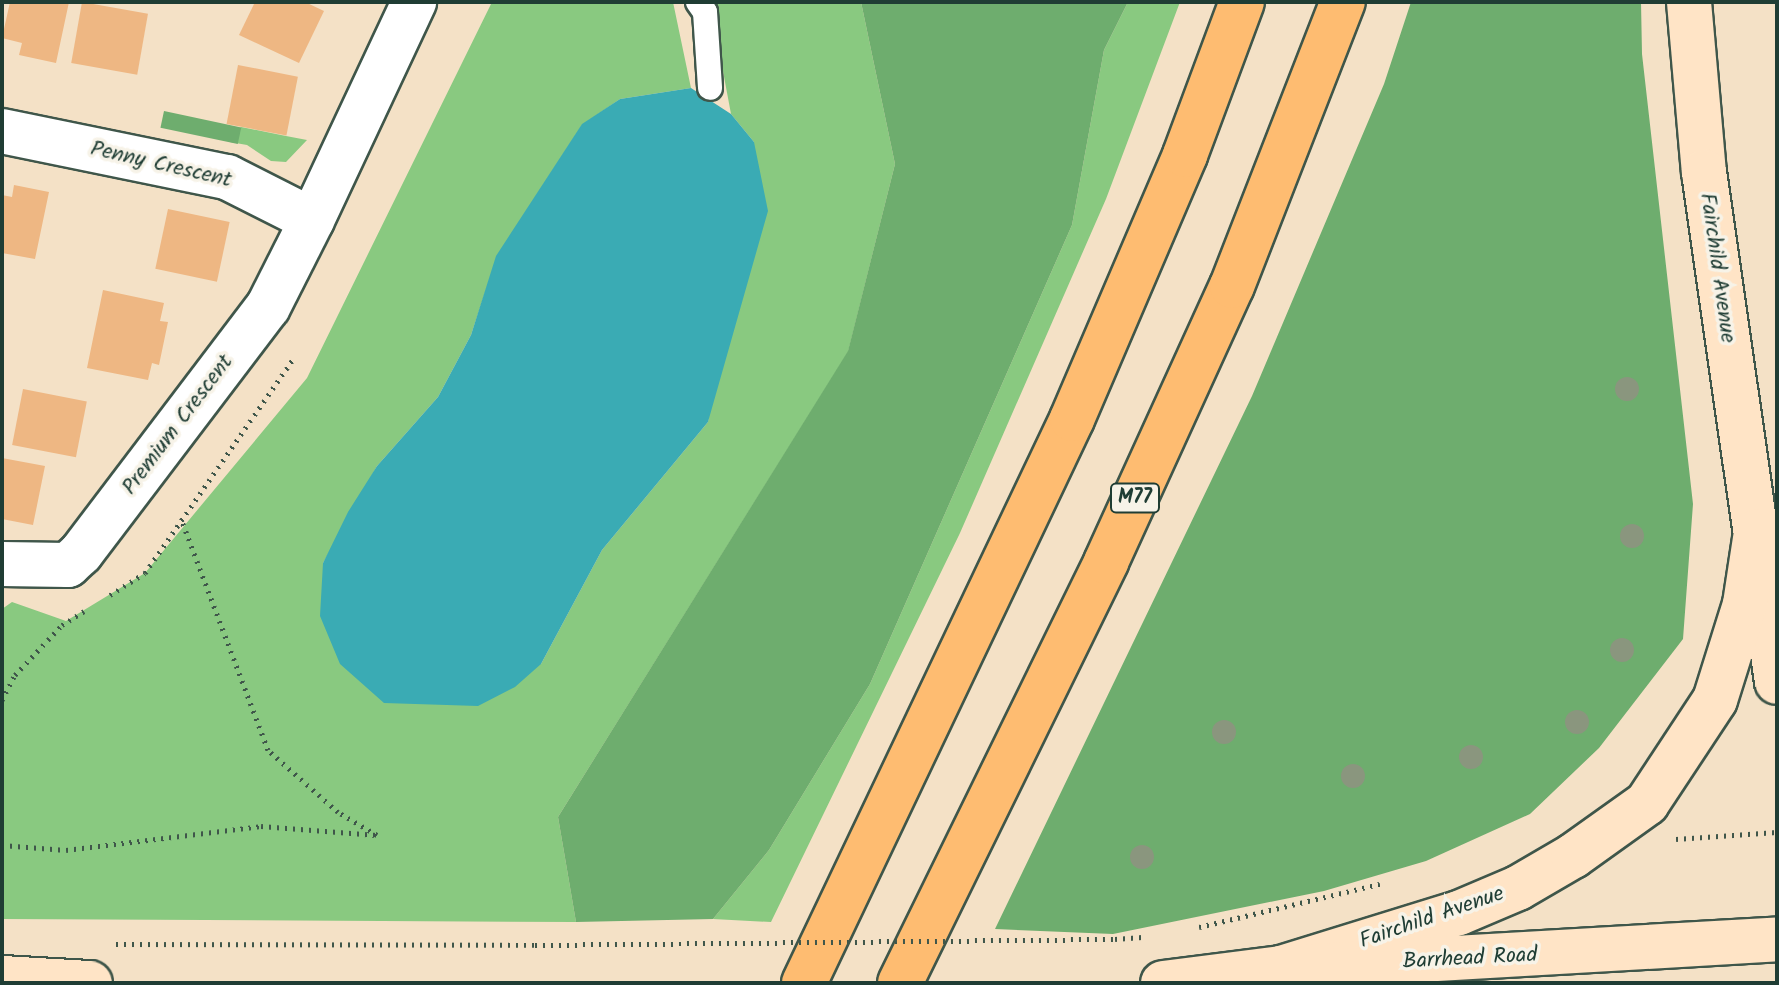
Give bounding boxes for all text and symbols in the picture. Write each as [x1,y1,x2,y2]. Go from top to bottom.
street label: Penny Crescent [88,136,234,194]
street label: Fairchild Avenue [1693,191,1741,345]
street label: Premium Crescent [117,350,239,500]
road number: M77 [1109,482,1161,514]
street label: Fairchild Avenue [1356,881,1508,955]
street label: Barrhead Road [1402,942,1538,976]

